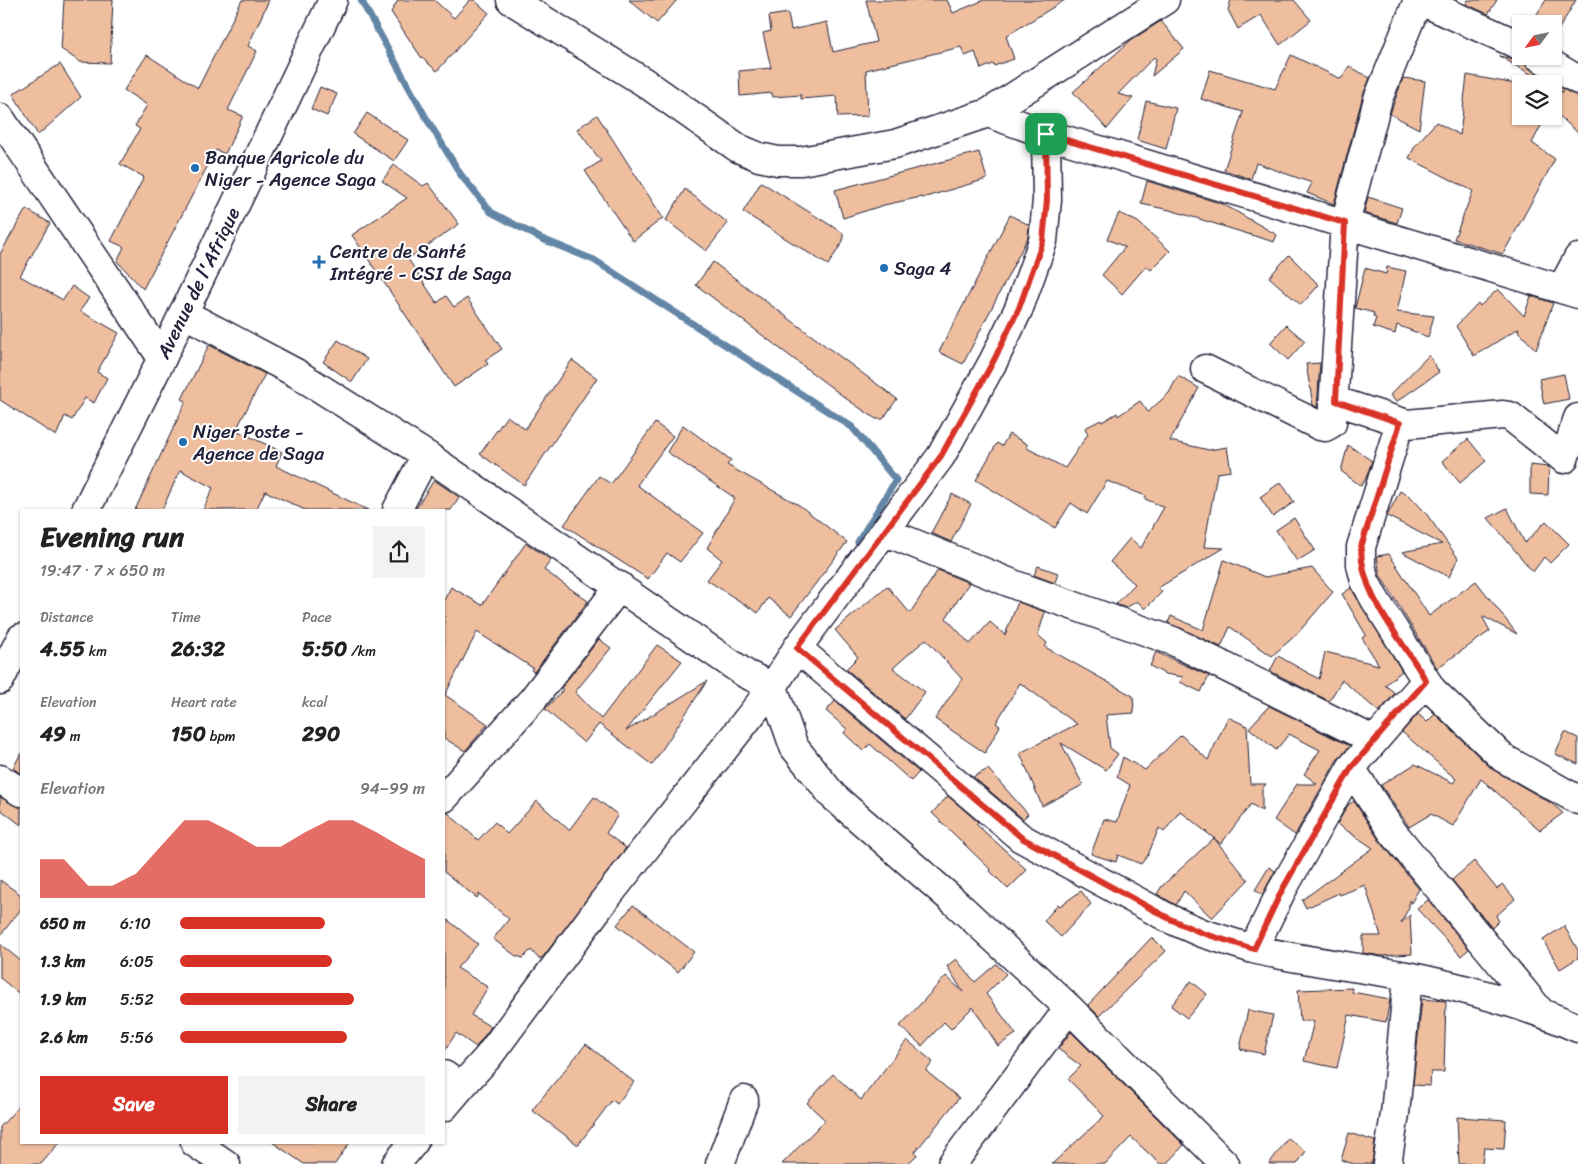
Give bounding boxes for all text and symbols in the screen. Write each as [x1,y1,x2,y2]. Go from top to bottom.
north arrow [1512,15,1562,65]
map controls [1512,15,1562,125]
button: layers [1512,75,1562,125]
pin [1025,113,1067,155]
icon: arrive [1032,120,1060,148]
place label: Banque Agricole du Niger - Agence Saga [205,141,377,196]
marker: Banque Agricole du Niger - Agence Saga [189,162,201,174]
street label: Avenue de l'Afrique [147,202,249,365]
place label: Centre de Santé Intégré - CSI de Saga [329,235,512,290]
place label: Saga 4 [894,252,952,285]
marker: Centre de Santé Intégré - CSI de Saga [312,255,326,269]
marker: Saga 4 [878,262,890,274]
place label: Niger Poste - Agence de Saga [192,415,324,470]
marker: Niger Poste - Agence de Saga [177,436,189,448]
text: Evening run [40,512,184,561]
button: share [373,526,425,578]
text: 19:47 · 7 × 650 m [40,556,165,585]
text: Distance [40,605,93,630]
text: Time [171,605,201,630]
text: Pace [302,605,332,630]
text: 4.55 [40,630,85,668]
text: 26:32 [171,630,225,668]
text: 5:50 [302,630,347,668]
text: km [85,639,107,664]
text: /km [347,639,376,664]
text: Elevation [40,690,97,715]
text: Heart rate [171,690,237,715]
text: kcal [302,690,327,715]
text: 49 [40,715,66,753]
text: 150 [171,715,206,753]
text: 290 [302,715,340,753]
text: m [66,724,80,749]
text: bpm [206,724,236,749]
text: Elevation [40,774,105,803]
text: 94–99 m [360,774,425,803]
text: 650 m [40,909,85,938]
text: 6:10 [120,909,151,938]
text: 1.3 km [40,947,85,976]
text: 6:05 [120,947,154,976]
text: 1.9 km [40,985,86,1014]
text: 5:52 [120,985,154,1014]
text: 2.6 km [40,1023,88,1052]
text: 5:56 [120,1023,153,1052]
button: Save [40,1076,228,1134]
button: Share [238,1076,425,1134]

